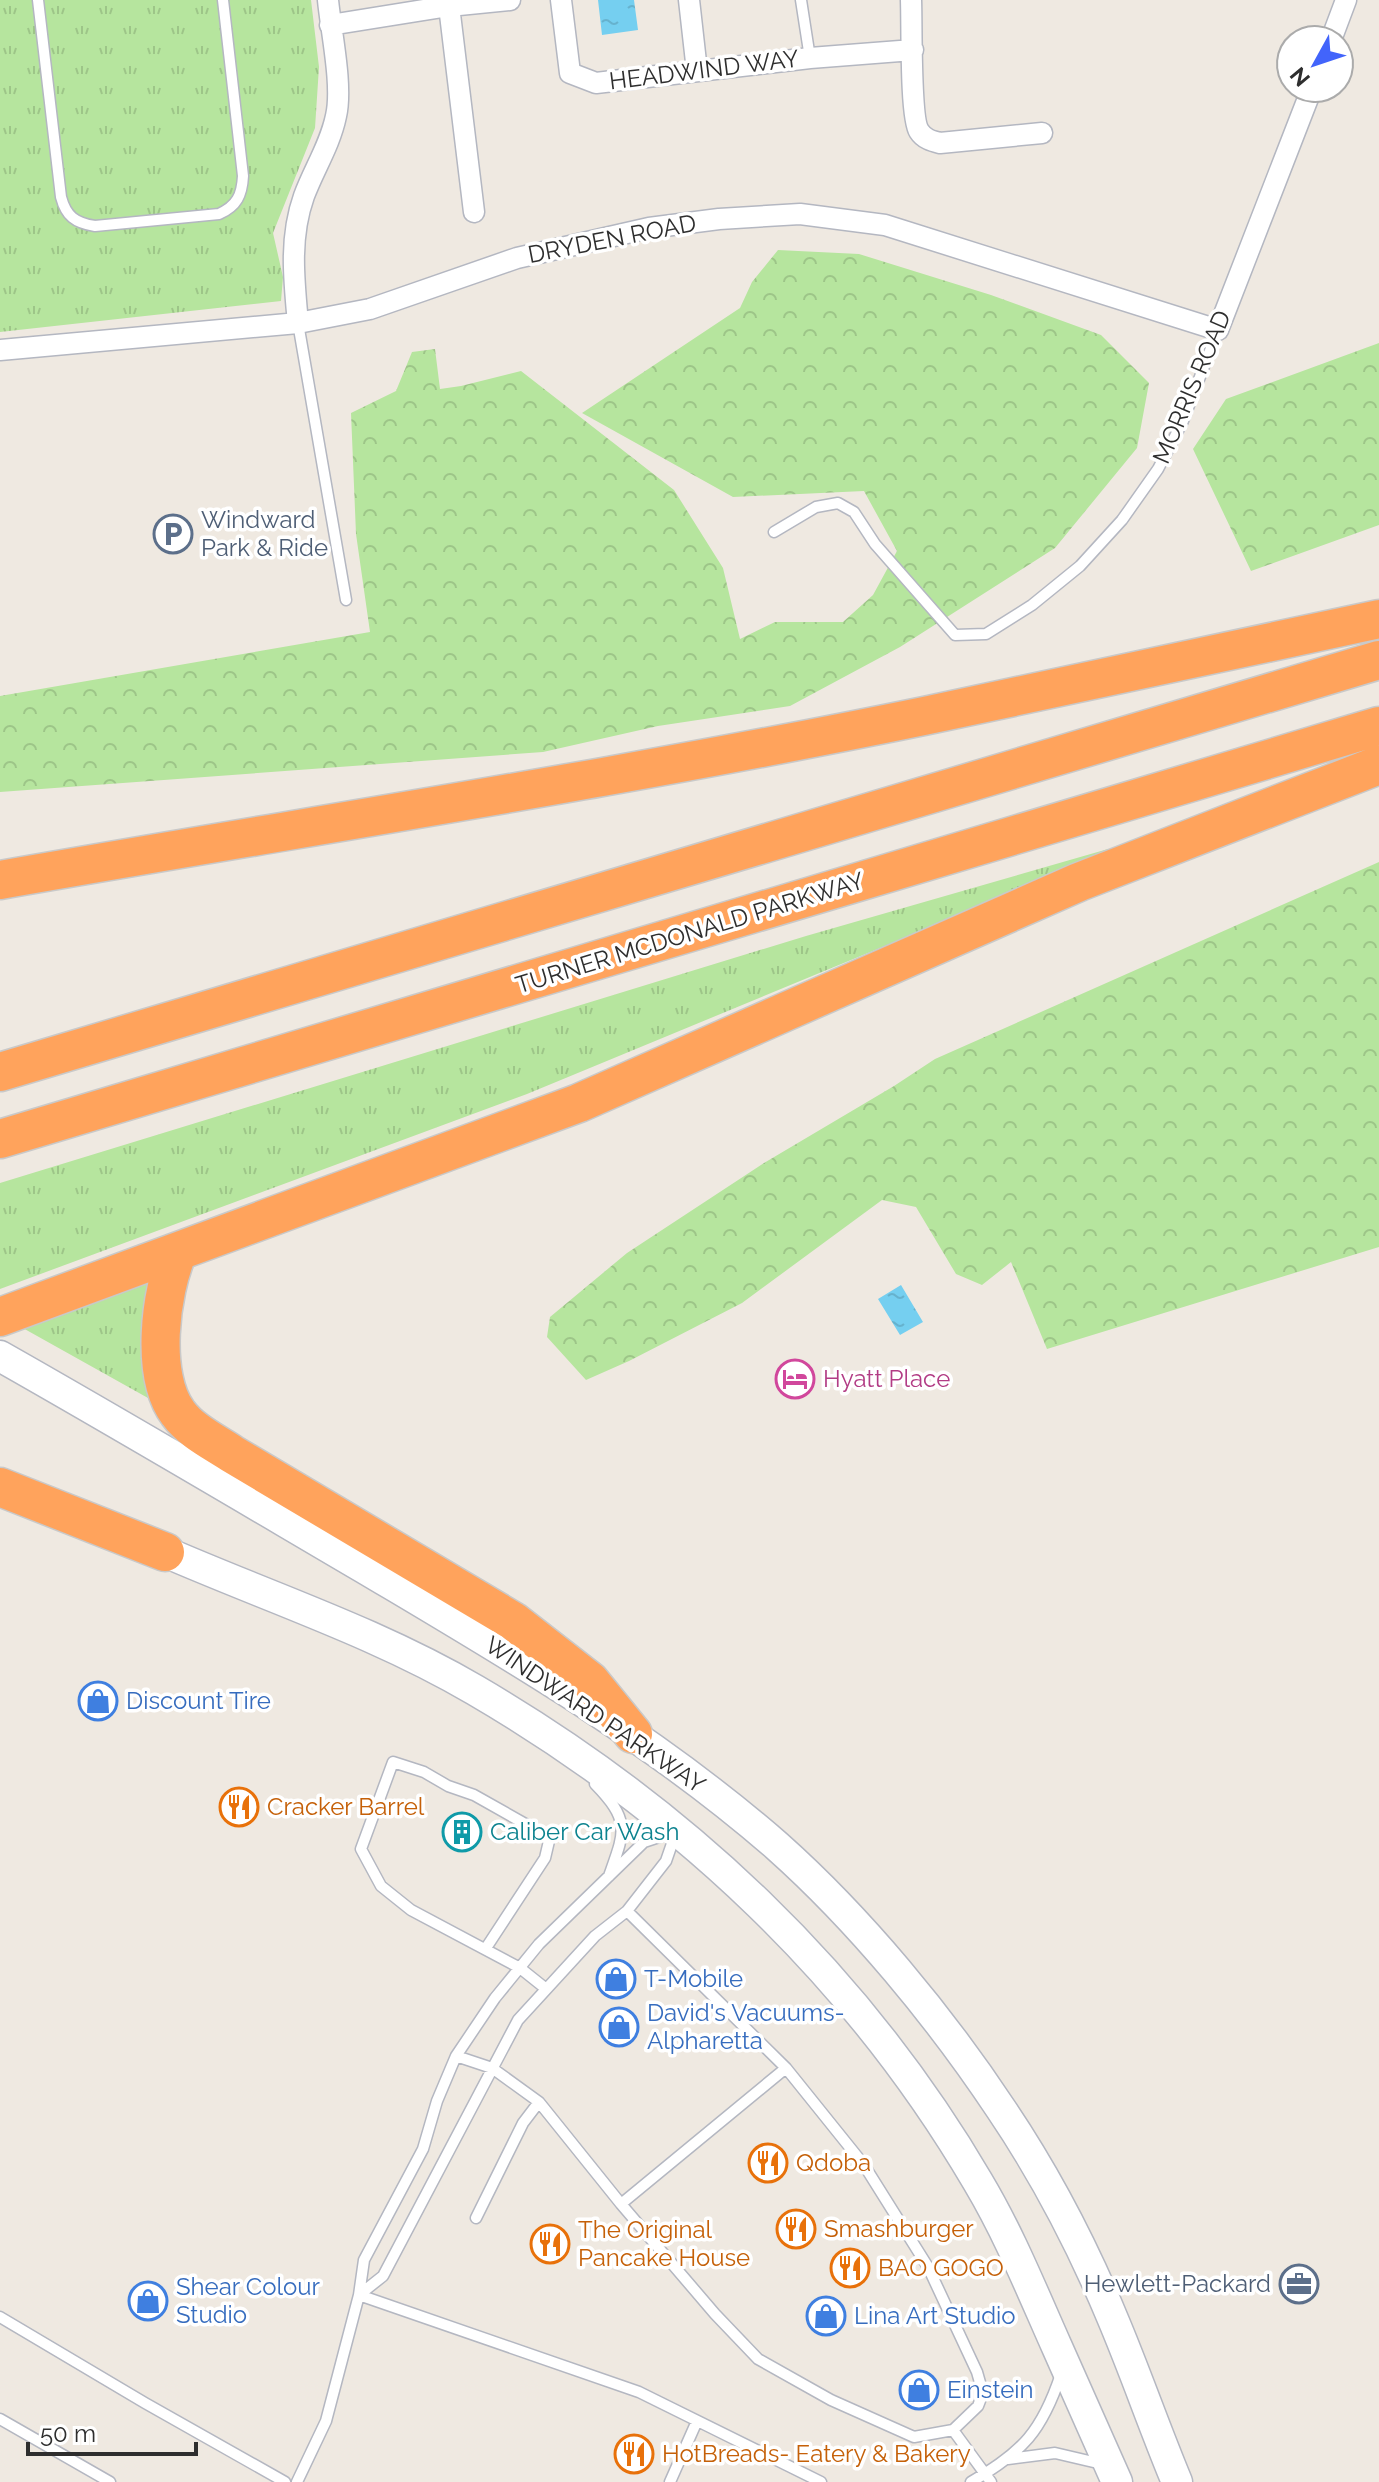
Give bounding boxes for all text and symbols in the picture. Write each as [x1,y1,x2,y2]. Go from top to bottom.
north arrow [1275,24,1355,104]
street label: HEADWIND WAY [608,43,801,96]
text: N [1284,62,1315,92]
street label: DRYDEN ROAD [525,208,698,269]
street label: MORRIS ROAD [1146,306,1237,468]
place label: Windward Park & Ride [201,505,328,562]
parking icon: Windward Park & Ride [152,513,194,555]
street label: TURNER MCDONALD PARKWAY [512,866,868,999]
hotel icon: Hyatt Place [774,1358,816,1400]
place label: Hyatt Place [823,1364,950,1393]
street label: WINDWARD PARKWAY [480,1630,711,1799]
shop icon: Discount Tire [77,1680,119,1722]
place label: Discount Tire [126,1686,271,1715]
restaurant icon: Cracker Barrel [218,1786,260,1828]
place label: Cracker Barrel [267,1792,425,1821]
building icon: Caliber Car Wash [441,1811,483,1853]
place label: Caliber Car Wash [490,1817,679,1846]
shop icon: T-Mobile [595,1958,637,2000]
place label: T-Mobile [644,1964,743,1993]
place label: David's Vacuums- Alpharetta [647,1998,845,2055]
shop icon: David's Vacuums- Alpharetta [598,2006,640,2048]
restaurant icon: Qdoba [747,2142,789,2184]
place label: Qdoba [796,2148,871,2177]
restaurant icon: Smashburger [775,2208,817,2250]
place label: Smashburger [824,2214,974,2243]
place label: The Original Pancake House [578,2215,750,2272]
restaurant icon: The Original Pancake House [529,2223,571,2265]
restaurant icon: BAO GOGO [829,2247,871,2289]
place label: BAO GOGO [878,2253,1004,2282]
office icon: Hewlett-Packard [1278,2263,1320,2305]
place label: Hewlett-Packard [1084,2269,1271,2298]
place label: Shear Colour Studio [176,2272,321,2329]
shop icon: Shear Colour Studio [127,2280,169,2322]
shop icon: Lina Art Studio [805,2295,847,2337]
place label: Lina Art Studio [854,2301,1016,2330]
shop icon: Einstein [898,2369,940,2411]
place label: Einstein [947,2375,1034,2404]
scale bar [28,2406,196,2456]
text: 50 m [40,2419,96,2448]
restaurant icon: HotBreads- Eatery & Bakery [613,2433,655,2475]
place label: HotBreads- Eatery & Bakery [662,2439,971,2468]

